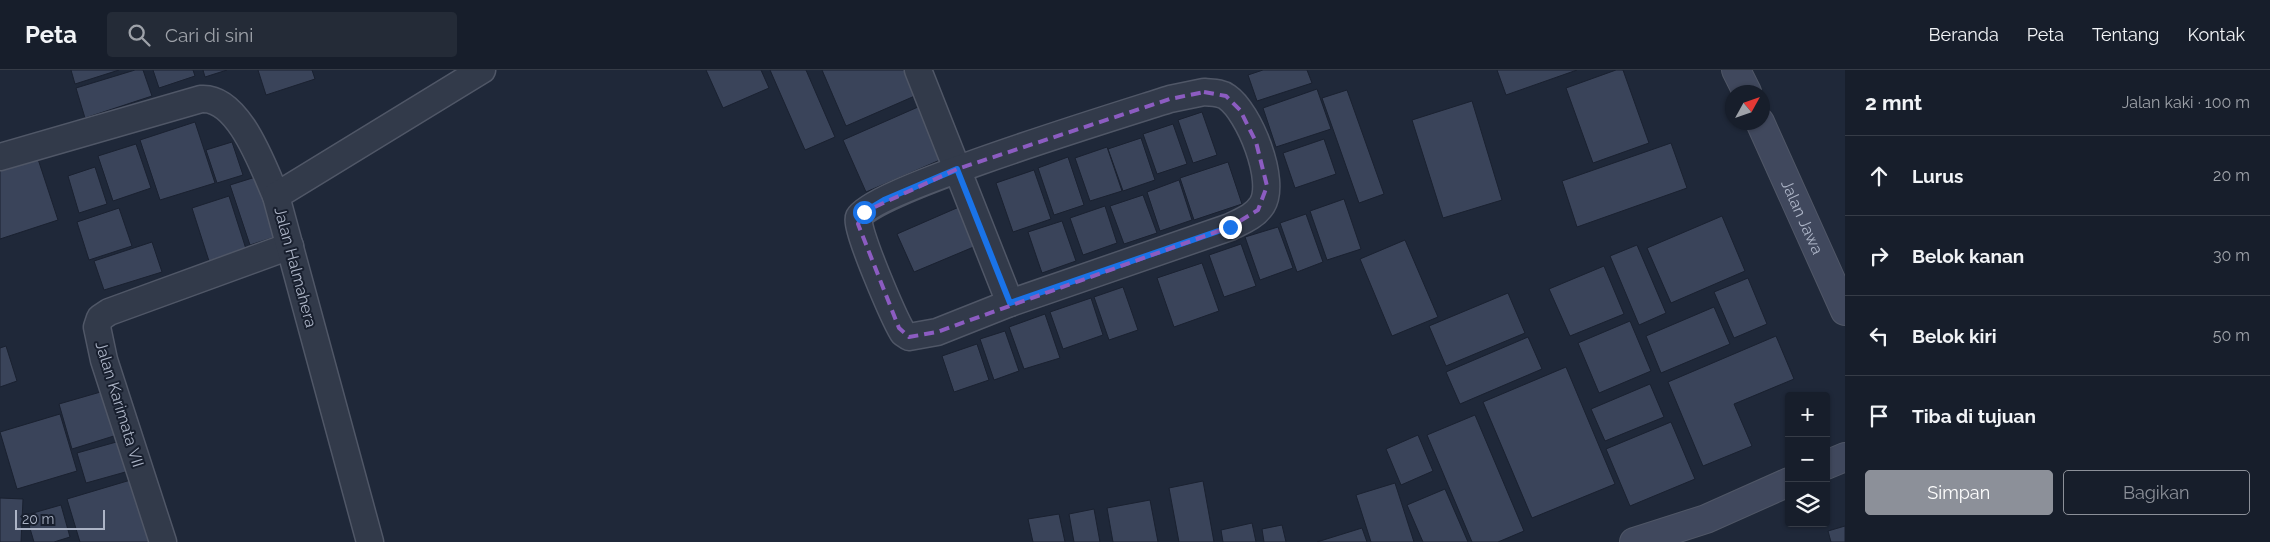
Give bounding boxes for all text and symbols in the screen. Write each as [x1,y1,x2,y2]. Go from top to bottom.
search box [107,12,457,57]
text: Peta [25,20,77,49]
icon: search [125,21,153,49]
text: Cari di sini [165,24,253,46]
text: Beranda [1929,24,1999,45]
text: Peta [2027,24,2064,45]
text: Tentang [2092,24,2159,45]
text: Kontak [2187,24,2245,45]
north arrow [1725,85,1770,130]
text: 2 mnt [1865,90,1922,115]
text: Jalan kaki · 100 m [2122,93,2250,112]
icon: ahead [1865,162,1893,190]
text: Lurus [1912,165,1963,187]
text: 20 m [2213,166,2250,185]
street label: Jalan Jawa [1777,177,1827,257]
route start [853,201,876,224]
street label: Jalan Halmahera [270,205,321,329]
route end [1219,216,1242,239]
icon: right [1865,242,1893,270]
text: Belok kanan [1912,245,2024,267]
text: 30 m [2213,246,2250,265]
icon: left [1865,322,1893,350]
text: Belok kiri [1912,325,1997,347]
text: 50 m [2213,326,2250,345]
street label: Jalan Karimata VII [91,339,148,469]
map controls [1785,392,1830,527]
button: + [1785,392,1830,437]
icon: arrive [1865,402,1893,430]
text: Tiba di tujuan [1912,405,2036,427]
button: − [1785,437,1830,482]
button: Simpan [1865,470,2053,515]
button: Bagikan [2063,470,2250,515]
button: layers [1785,482,1830,527]
scale bar [15,507,105,530]
text: 20 m [22,511,54,527]

